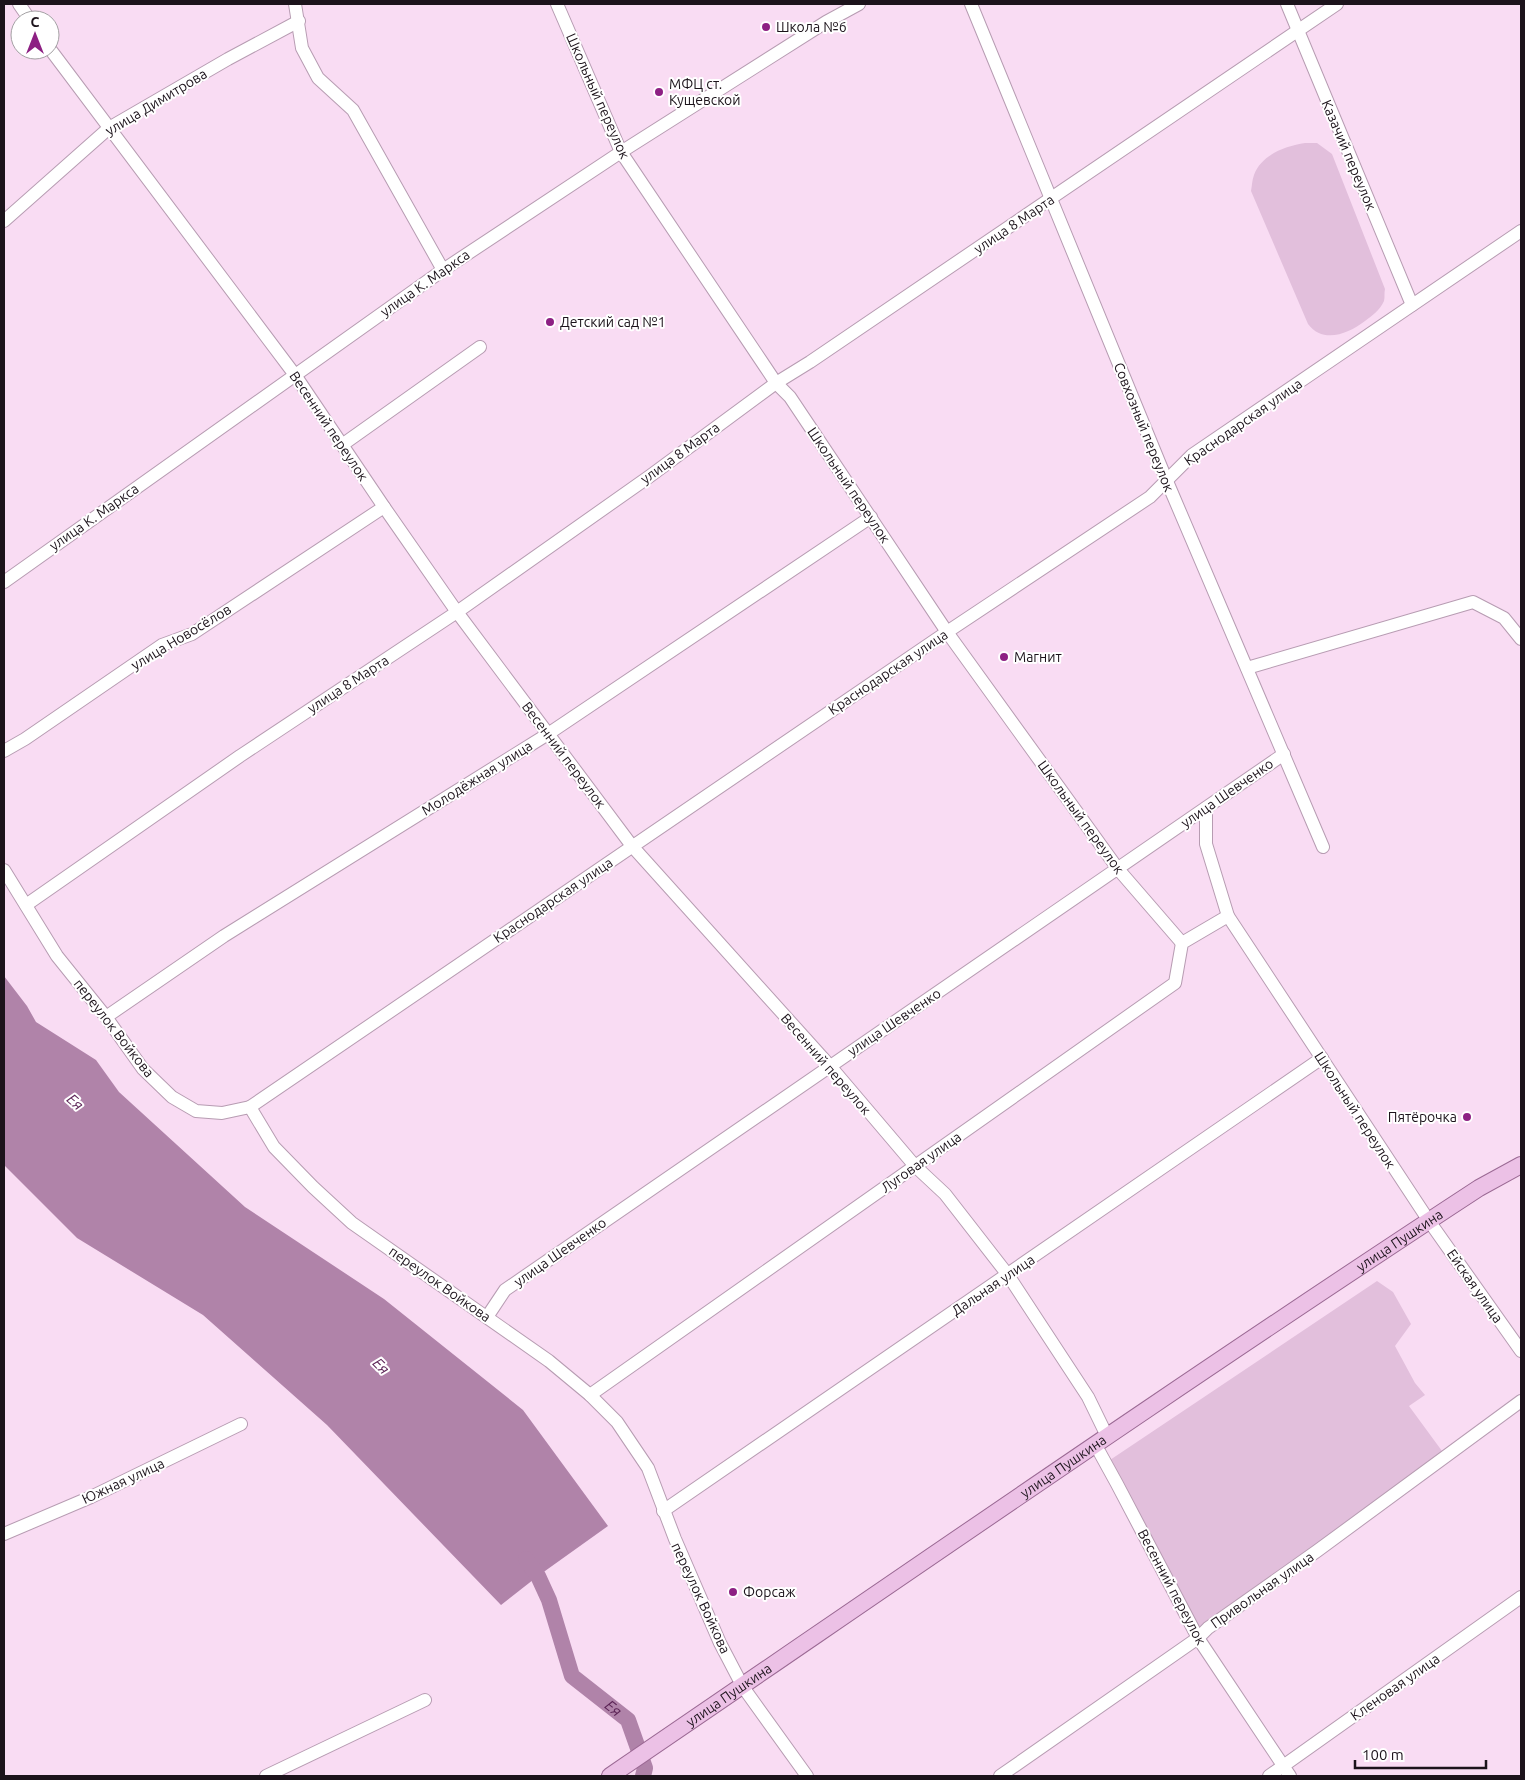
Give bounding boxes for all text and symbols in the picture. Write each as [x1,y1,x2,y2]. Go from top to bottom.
north arrow [10,10,60,60]
text: С [31,14,40,30]
place label: Школа №6 [776,19,847,35]
marker: Школа №6 [760,21,772,33]
street label: Школьный переулок [563,31,633,161]
street label: улица Димитрова [102,65,210,139]
place label: МФЦ ст. Кущевской [669,76,741,108]
marker: МФЦ ст. Кущевской [653,86,665,98]
street label: Казачий переулок [1318,97,1380,213]
street label: улица 8 Марта [971,191,1057,257]
street label: улица К. Маркса [377,246,473,320]
place label: Детский сад №1 [560,314,666,330]
marker: Детский сад №1 [544,316,556,328]
street label: Совхозный переулок [1111,360,1177,494]
street label: Весенний переулок [286,368,372,484]
street label: Краснодарская улица [1181,375,1305,469]
street label: улица 8 Марта [637,419,723,487]
street label: Школьный переулок [804,424,894,546]
street label: улица К. Маркса [46,480,142,554]
street label: улица Новосёлов [128,601,234,673]
street label: Краснодарская улица [825,626,951,718]
place label: Магнит [1014,649,1062,665]
marker: Магнит [998,651,1010,663]
street label: улица 8 Марта [304,652,392,716]
street label: Весенний переулок [519,699,609,811]
street label: Молодёжная улица [419,737,535,819]
street label: улица Шевченко [1178,755,1276,831]
street label: Школьный переулок [1035,757,1127,877]
street label: Краснодарская улица [490,854,616,946]
street label: переулок Войкова [71,976,157,1080]
street label: улица Шевченко [844,985,944,1059]
street label: Весенний переулок [778,1010,874,1118]
street label: Школьный переулок [1311,1049,1399,1171]
water label: Ея [64,1090,87,1113]
place label: Пятёрочка [1388,1109,1457,1125]
marker: Пятёрочка [1461,1111,1473,1123]
street label: Луговая улица [878,1128,964,1196]
street label: улица Пушкина [1353,1206,1446,1275]
street label: улица Шевченко [511,1214,609,1290]
street label: переулок Войкова [386,1243,494,1325]
street label: Ейская улица [1444,1246,1506,1326]
street label: Дальная улица [948,1251,1038,1319]
water label: Ея [370,1354,393,1377]
street label: улица Пушкина [1017,1431,1109,1501]
street label: Южная улица [79,1455,167,1507]
street label: Весенний переулок [1135,1526,1209,1648]
street label: переулок Войкова [668,1540,734,1656]
street label: Привольная улица [1207,1548,1317,1632]
place label: Форсаж [743,1584,796,1600]
marker: Форсаж [727,1586,739,1598]
street label: Кленовая улица [1347,1650,1443,1724]
street label: улица Пушкина [683,1660,775,1730]
water label: Ея [602,1696,625,1720]
scale bar [1355,1738,1486,1770]
text: 100 m [1362,1746,1404,1763]

